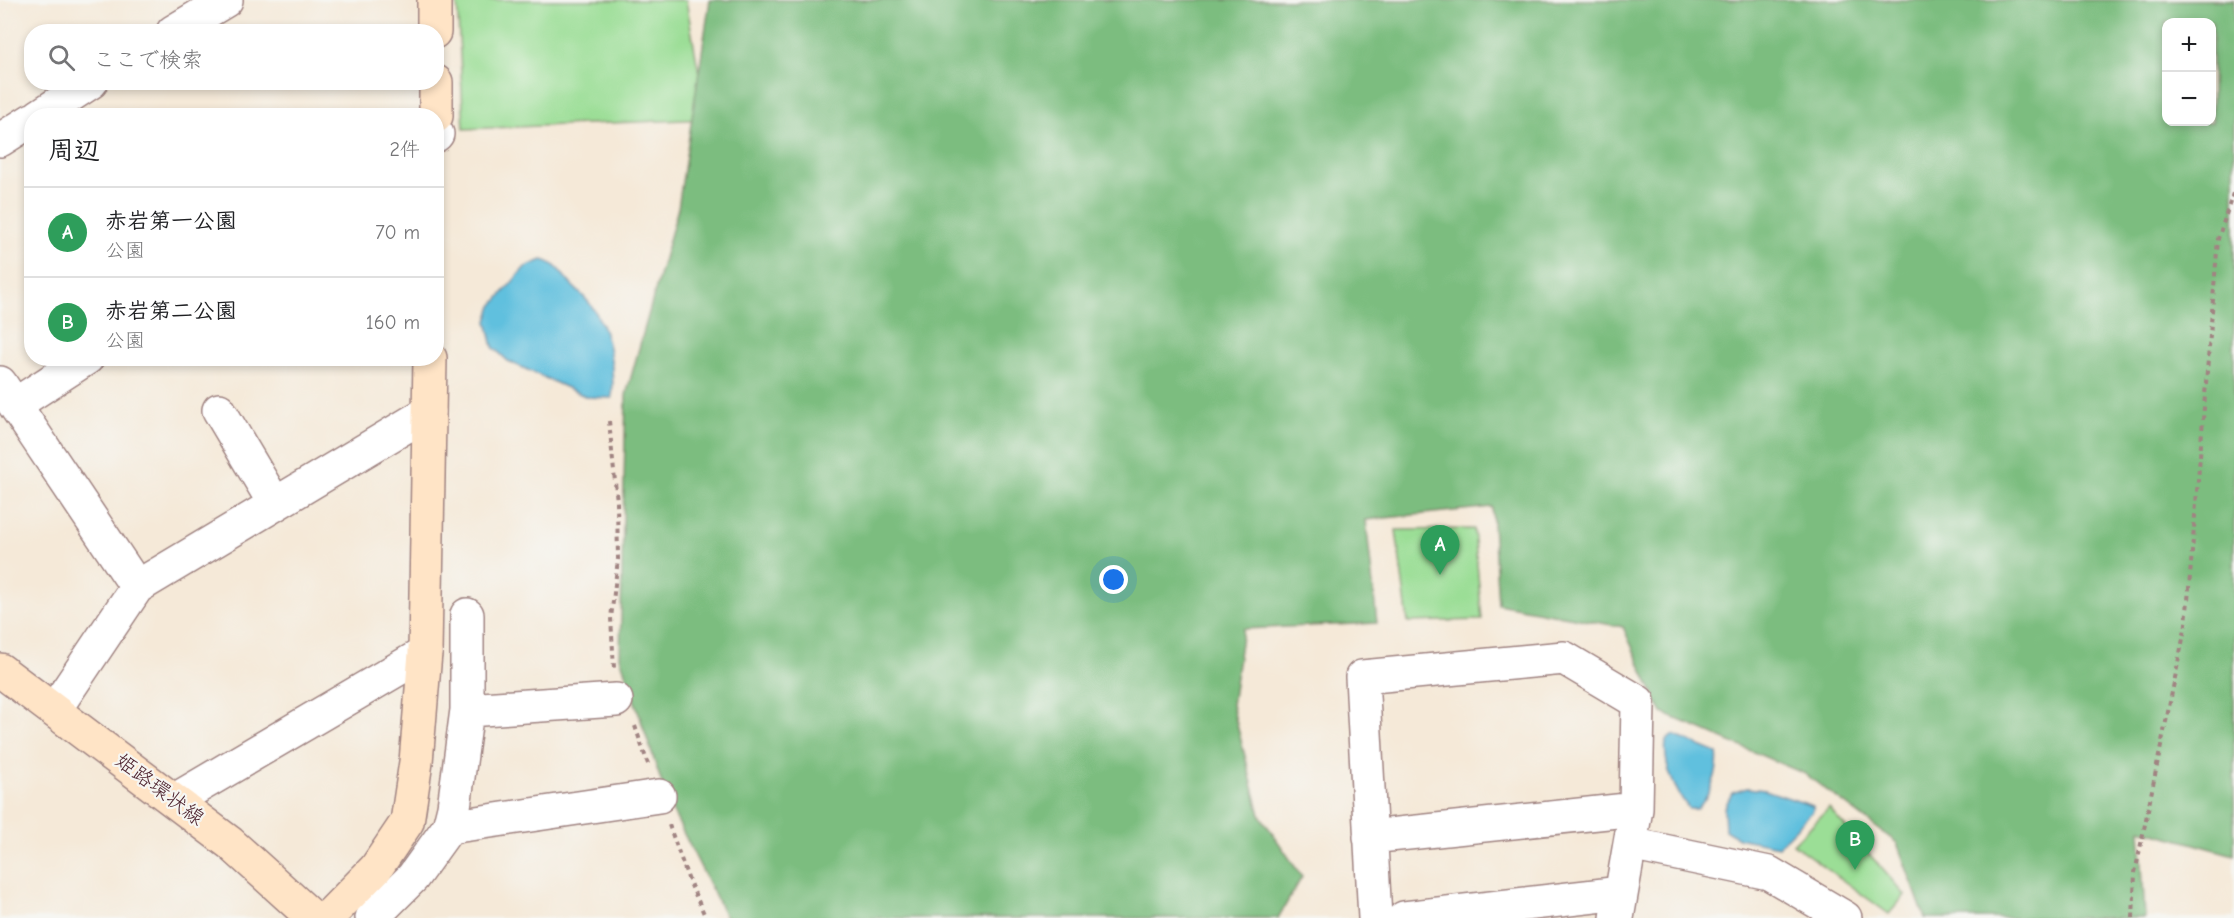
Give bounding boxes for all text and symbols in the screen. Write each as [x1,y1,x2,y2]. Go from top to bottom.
map controls [2162,18,2216,126]
button: + [2162,18,2216,72]
search box [24,24,444,90]
icon: search [45,41,78,74]
text: ここで検索 [93,47,203,73]
button: − [2162,72,2216,126]
text: 周辺 [48,136,100,166]
text: 2件 [390,138,420,161]
text: 赤岩第一公園 [105,208,237,234]
text: A [62,221,73,244]
text: 70 m [375,221,420,244]
text: 公園 [105,239,145,262]
text: 赤岩第二公園 [105,298,237,324]
text: B [61,311,74,334]
text: 160 m [366,311,420,334]
text: 公園 [105,329,145,352]
pin: A [1420,526,1460,575]
your location [1099,565,1128,594]
street label: 姫路環状線 [111,748,209,830]
pin: B [1836,820,1874,870]

